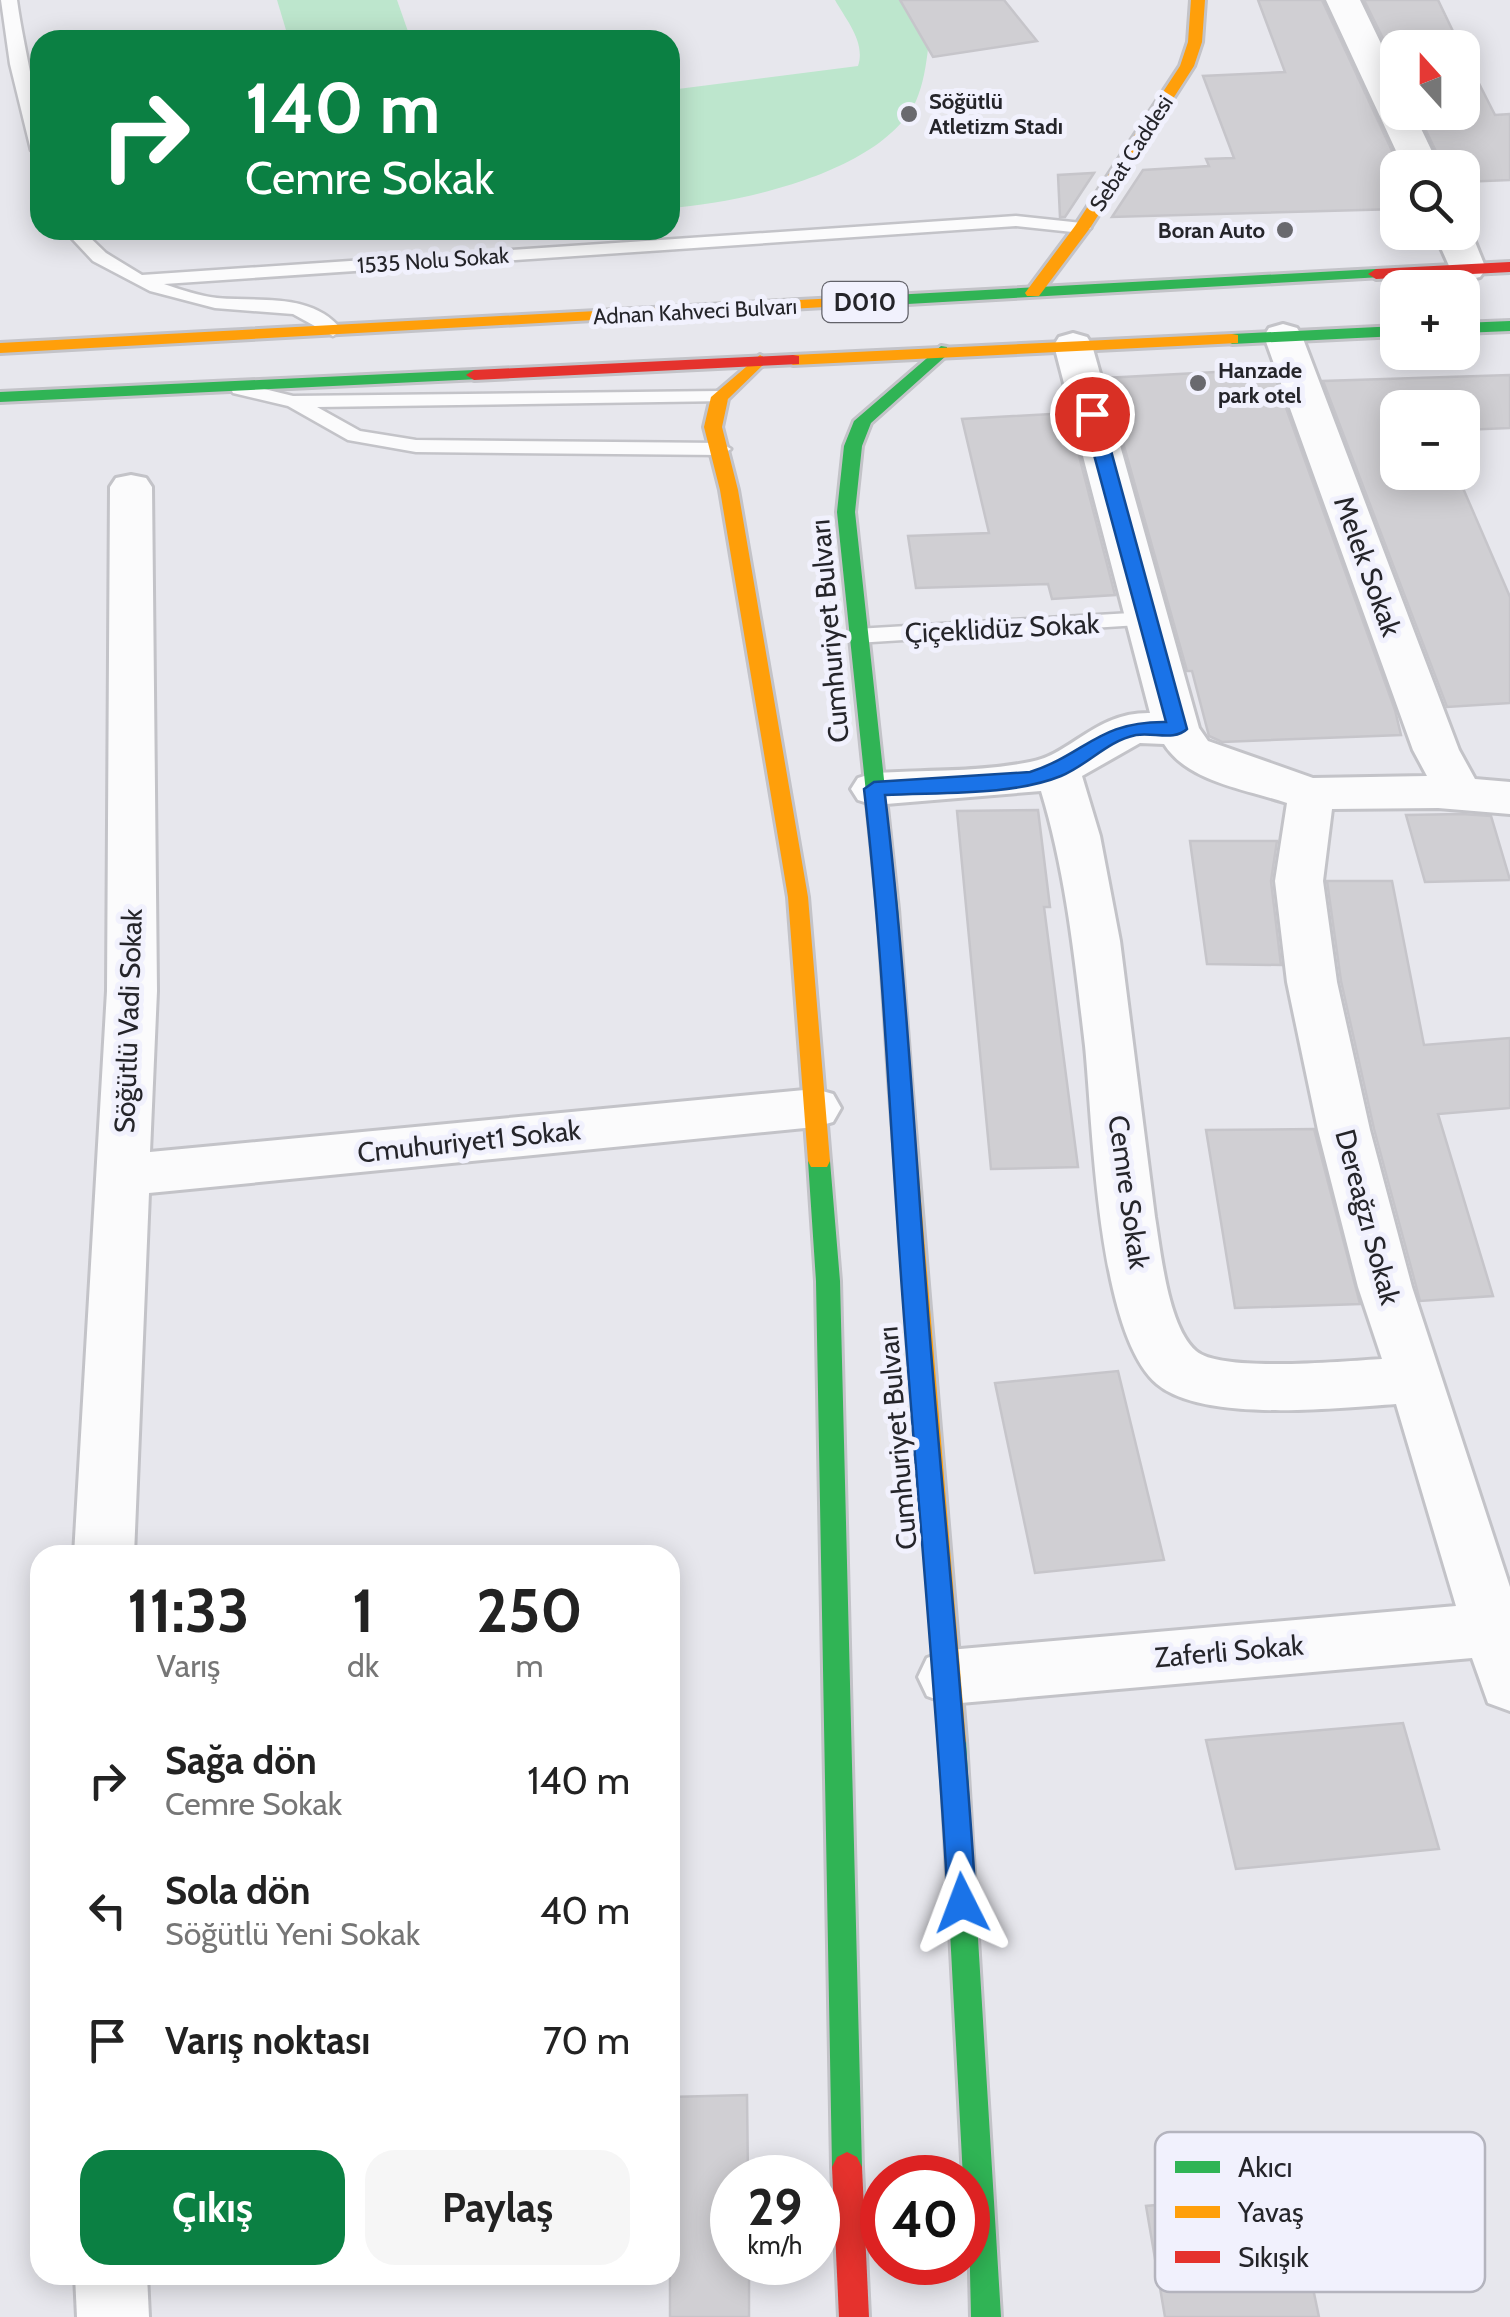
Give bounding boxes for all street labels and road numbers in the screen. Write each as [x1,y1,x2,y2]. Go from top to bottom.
street label: Sebat Caddesi [1084,90,1179,216]
street label: 1535 Nolu Sokak [356,242,510,279]
road number: D010 [822,282,908,322]
street label: Adnan Kahveci Bulvarı [592,293,798,330]
street label: Melek Sokak [1327,491,1409,641]
street label: Cumhuriyet Bulvarı [802,518,856,744]
street label: Çiçeklidüz Sokak [904,606,1101,650]
street label: Söğütlü Vadi Sokak [107,908,149,1134]
street label: Cmuhuriyet1 Sokak [356,1112,583,1170]
street label: Cemre Sokak [1101,1113,1157,1272]
street label: Dereağzı Sokak [1328,1126,1408,1309]
street label: Cumhuriyet Bulvarı [870,1325,924,1551]
street label: Zaferli Sokak [1153,1628,1305,1674]

